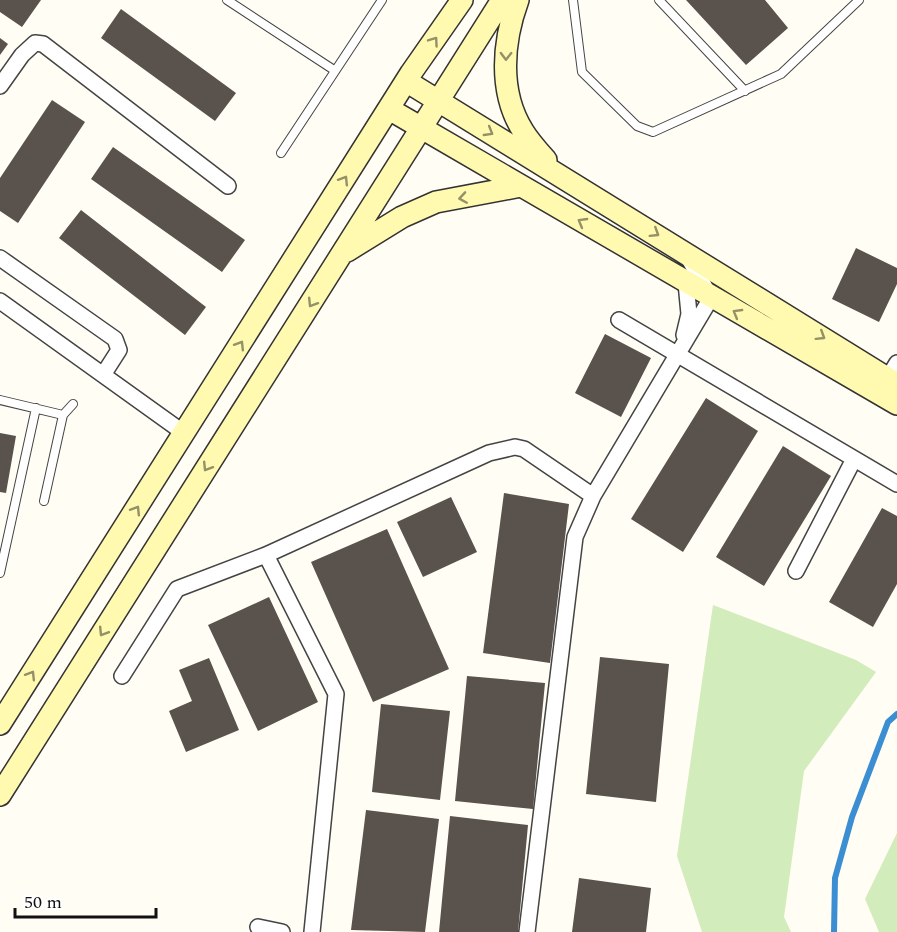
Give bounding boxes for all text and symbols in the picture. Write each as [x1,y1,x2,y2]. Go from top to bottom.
one-way arrow [427,36,438,47]
one-way arrow [500,52,512,61]
one-way arrow [483,124,493,136]
one-way arrow [337,176,348,187]
one-way arrow [459,191,469,204]
one-way arrow [577,218,588,229]
one-way arrow [649,226,659,238]
one-way arrow [308,296,319,307]
one-way arrow [733,308,743,320]
one-way arrow [815,329,825,341]
one-way arrow [233,341,244,352]
one-way arrow [203,461,215,471]
one-way arrow [128,506,140,516]
one-way arrow [99,625,110,636]
one-way arrow [24,671,36,681]
scale bar [15,881,156,919]
text: 50 m [24,889,62,916]

